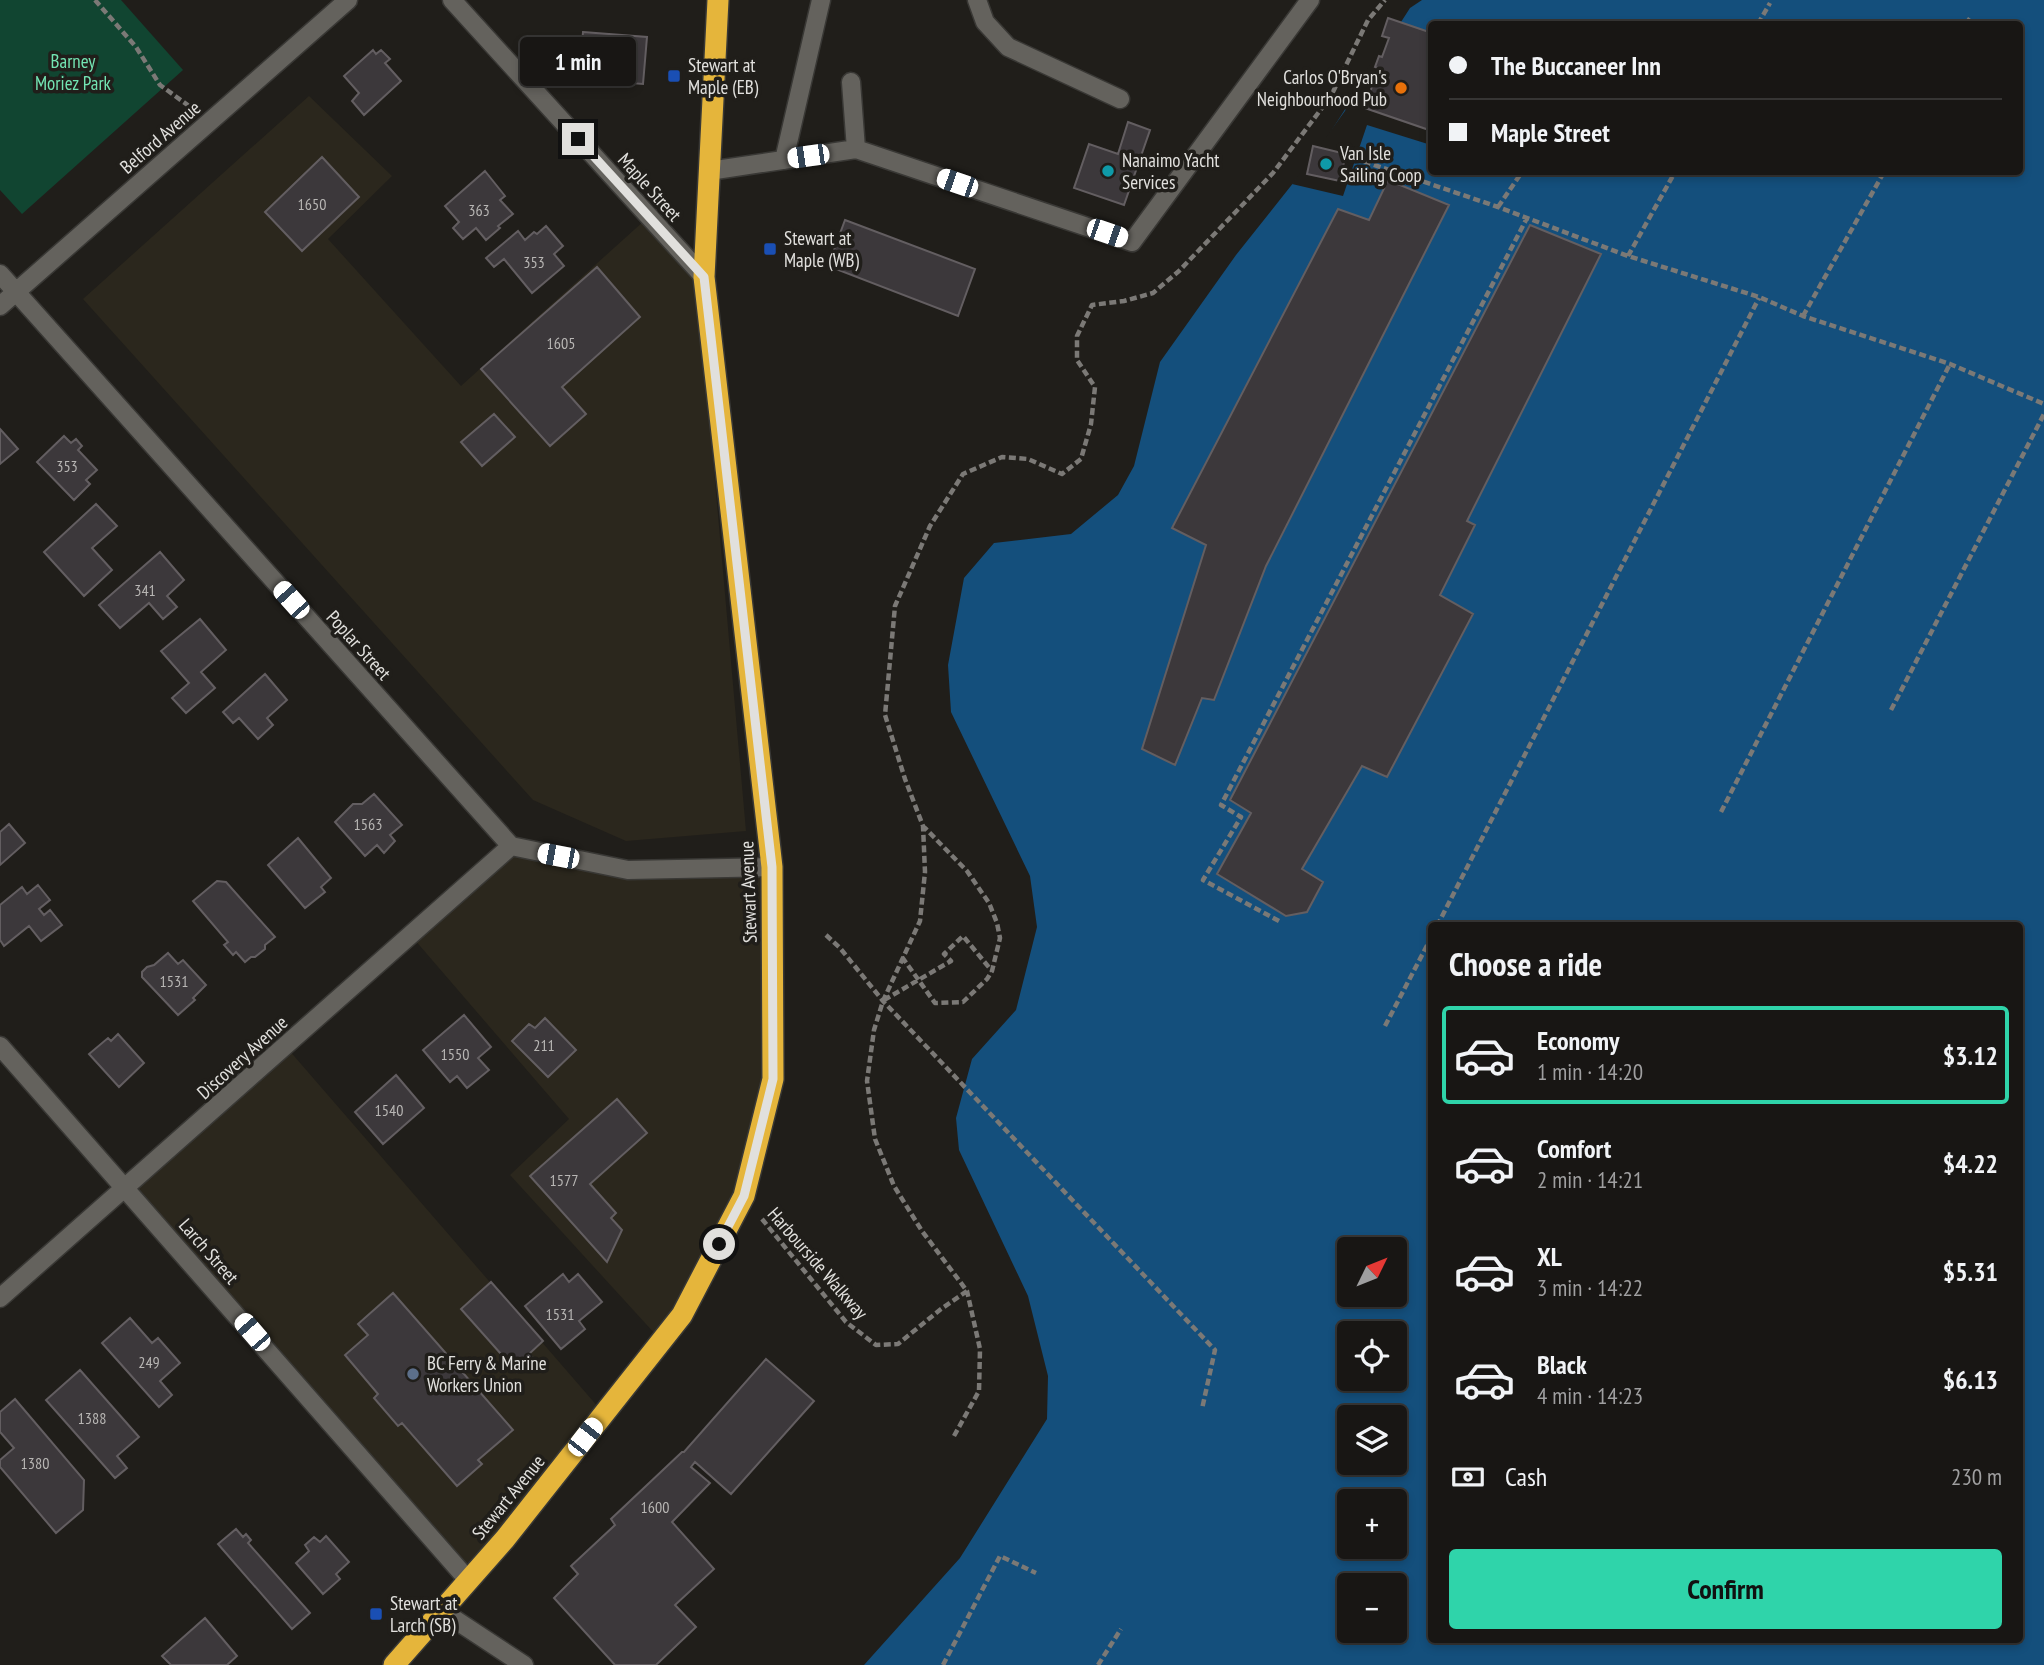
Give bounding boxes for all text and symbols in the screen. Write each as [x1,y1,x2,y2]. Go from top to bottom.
callout: 1 min [520,38,636,86]
text: 1 min [555,47,601,76]
park label: Barney Moriez Park [35,49,112,95]
text: The Buccaneer Inn [1491,49,1661,82]
place label: Stewart at Maple (EB) [688,53,759,99]
place label: Carlos O'Bryan's Neighbourhood Pub [1257,65,1387,111]
marker: Stewart at Maple (EB) [666,68,682,84]
marker: Carlos O'Bryan's Neighbourhood Pub [1393,80,1409,96]
street label: Belford Avenue [115,95,205,179]
text: Maple Street [1491,116,1610,149]
route end [562,123,594,155]
place label: Van Isle Sailing Coop [1339,141,1422,187]
car [786,143,831,169]
street label: Maple Street [613,148,687,227]
place label: Nanaimo Yacht Services [1122,148,1220,194]
marker: Van Isle Sailing Coop [1318,156,1334,172]
marker: Nanaimo Yacht Services [1100,163,1116,179]
car [934,166,981,200]
house number: 1650 [298,194,326,214]
house number: 363 [468,200,490,220]
car [1084,216,1131,250]
place label: Stewart at Maple (WB) [784,226,859,272]
marker: Stewart at Maple (WB) [762,241,778,257]
house number: 353 [523,252,545,272]
house number: 1605 [547,333,575,353]
house number: 353 [56,456,78,476]
car [270,577,313,623]
house number: 341 [134,580,156,600]
street label: Poplar Street [322,605,397,685]
house number: 1563 [354,814,382,834]
street label: Stewart Avenue [734,840,762,943]
car [536,842,581,870]
text: Choose a ride [1449,943,1602,985]
house number: 1531 [160,971,188,991]
street label: Discovery Avenue [192,1010,292,1104]
icon: car [1453,1024,1516,1087]
text: Economy [1537,1024,1619,1057]
house number: 211 [533,1035,555,1055]
text: $3.12 [1943,1039,1998,1072]
house number: 1550 [441,1044,469,1064]
text: 1 min · 14:20 [1537,1057,1643,1086]
house number: 1540 [375,1100,403,1120]
icon: car [1453,1132,1516,1195]
text: Comfort [1537,1132,1611,1165]
text: $4.22 [1943,1147,1998,1180]
text: 2 min · 14:21 [1537,1165,1643,1194]
house number: 1577 [550,1170,578,1190]
street label: Harbourside Walkway [763,1202,874,1325]
street label: Larch Street [174,1213,244,1289]
route start [703,1228,735,1260]
north arrow [1337,1237,1407,1307]
map controls [1337,1237,1407,1643]
icon: car [1453,1240,1516,1303]
text: XL [1537,1240,1562,1273]
text: $5.31 [1943,1255,1998,1288]
text: 3 min · 14:22 [1537,1273,1643,1302]
house number: 1531 [546,1304,574,1324]
car [231,1309,274,1355]
button: locate [1337,1321,1407,1391]
icon: car [1453,1348,1516,1411]
text: Black [1537,1348,1587,1381]
place label: BC Ferry & Marine Workers Union [427,1351,547,1397]
house number: 249 [138,1352,160,1372]
text: $6.13 [1943,1363,1998,1396]
marker: BC Ferry & Marine Workers Union [405,1366,421,1382]
text: 4 min · 14:23 [1537,1381,1643,1410]
button: layers [1337,1405,1407,1475]
house number: 1388 [78,1408,106,1428]
car [564,1414,607,1460]
street label: Stewart Avenue [467,1450,550,1544]
house number: 1380 [21,1453,49,1473]
icon: cash [1449,1458,1487,1496]
text: Cash [1505,1460,1547,1493]
text: 230 m [1951,1462,2002,1491]
button: + [1337,1489,1407,1559]
house number: 1600 [641,1497,669,1517]
button: Confirm [1449,1549,2002,1629]
button: − [1337,1573,1407,1643]
place label: Stewart at Larch (SB) [390,1591,458,1637]
marker: Stewart at Larch (SB) [368,1606,384,1622]

